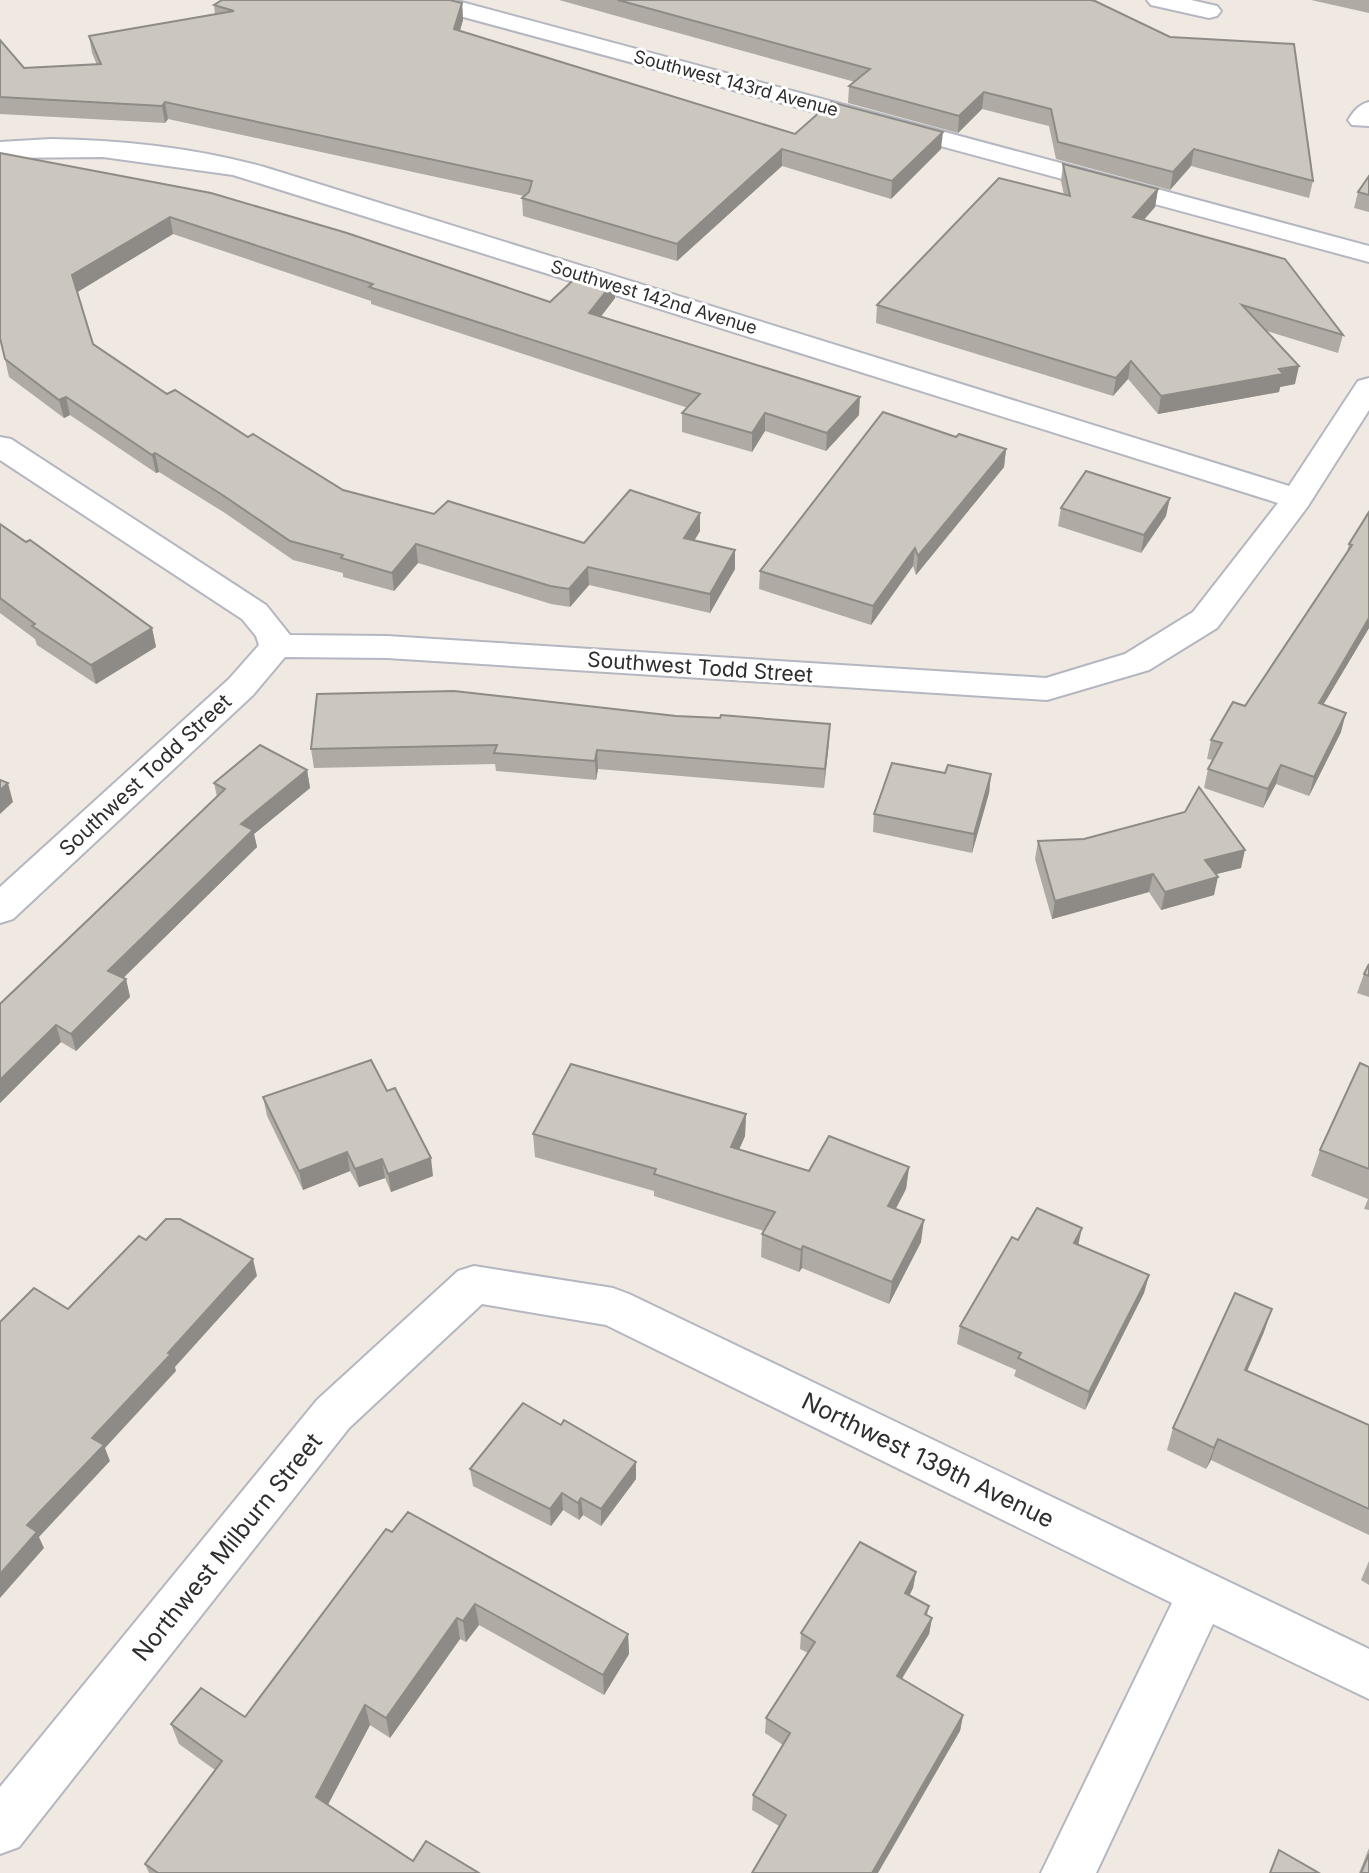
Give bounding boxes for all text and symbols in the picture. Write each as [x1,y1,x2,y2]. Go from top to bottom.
street label: Southwest 143rd Avenue [632,46,840,120]
street label: Southwest 142nd Avenue [548,256,760,338]
street label: Southwest Todd Street [586,647,814,687]
street label: Southwest Todd Street [54,689,236,861]
street label: Northwest 139th Avenue [797,1386,1059,1534]
street label: Northwest Milburn Street [126,1427,328,1667]

